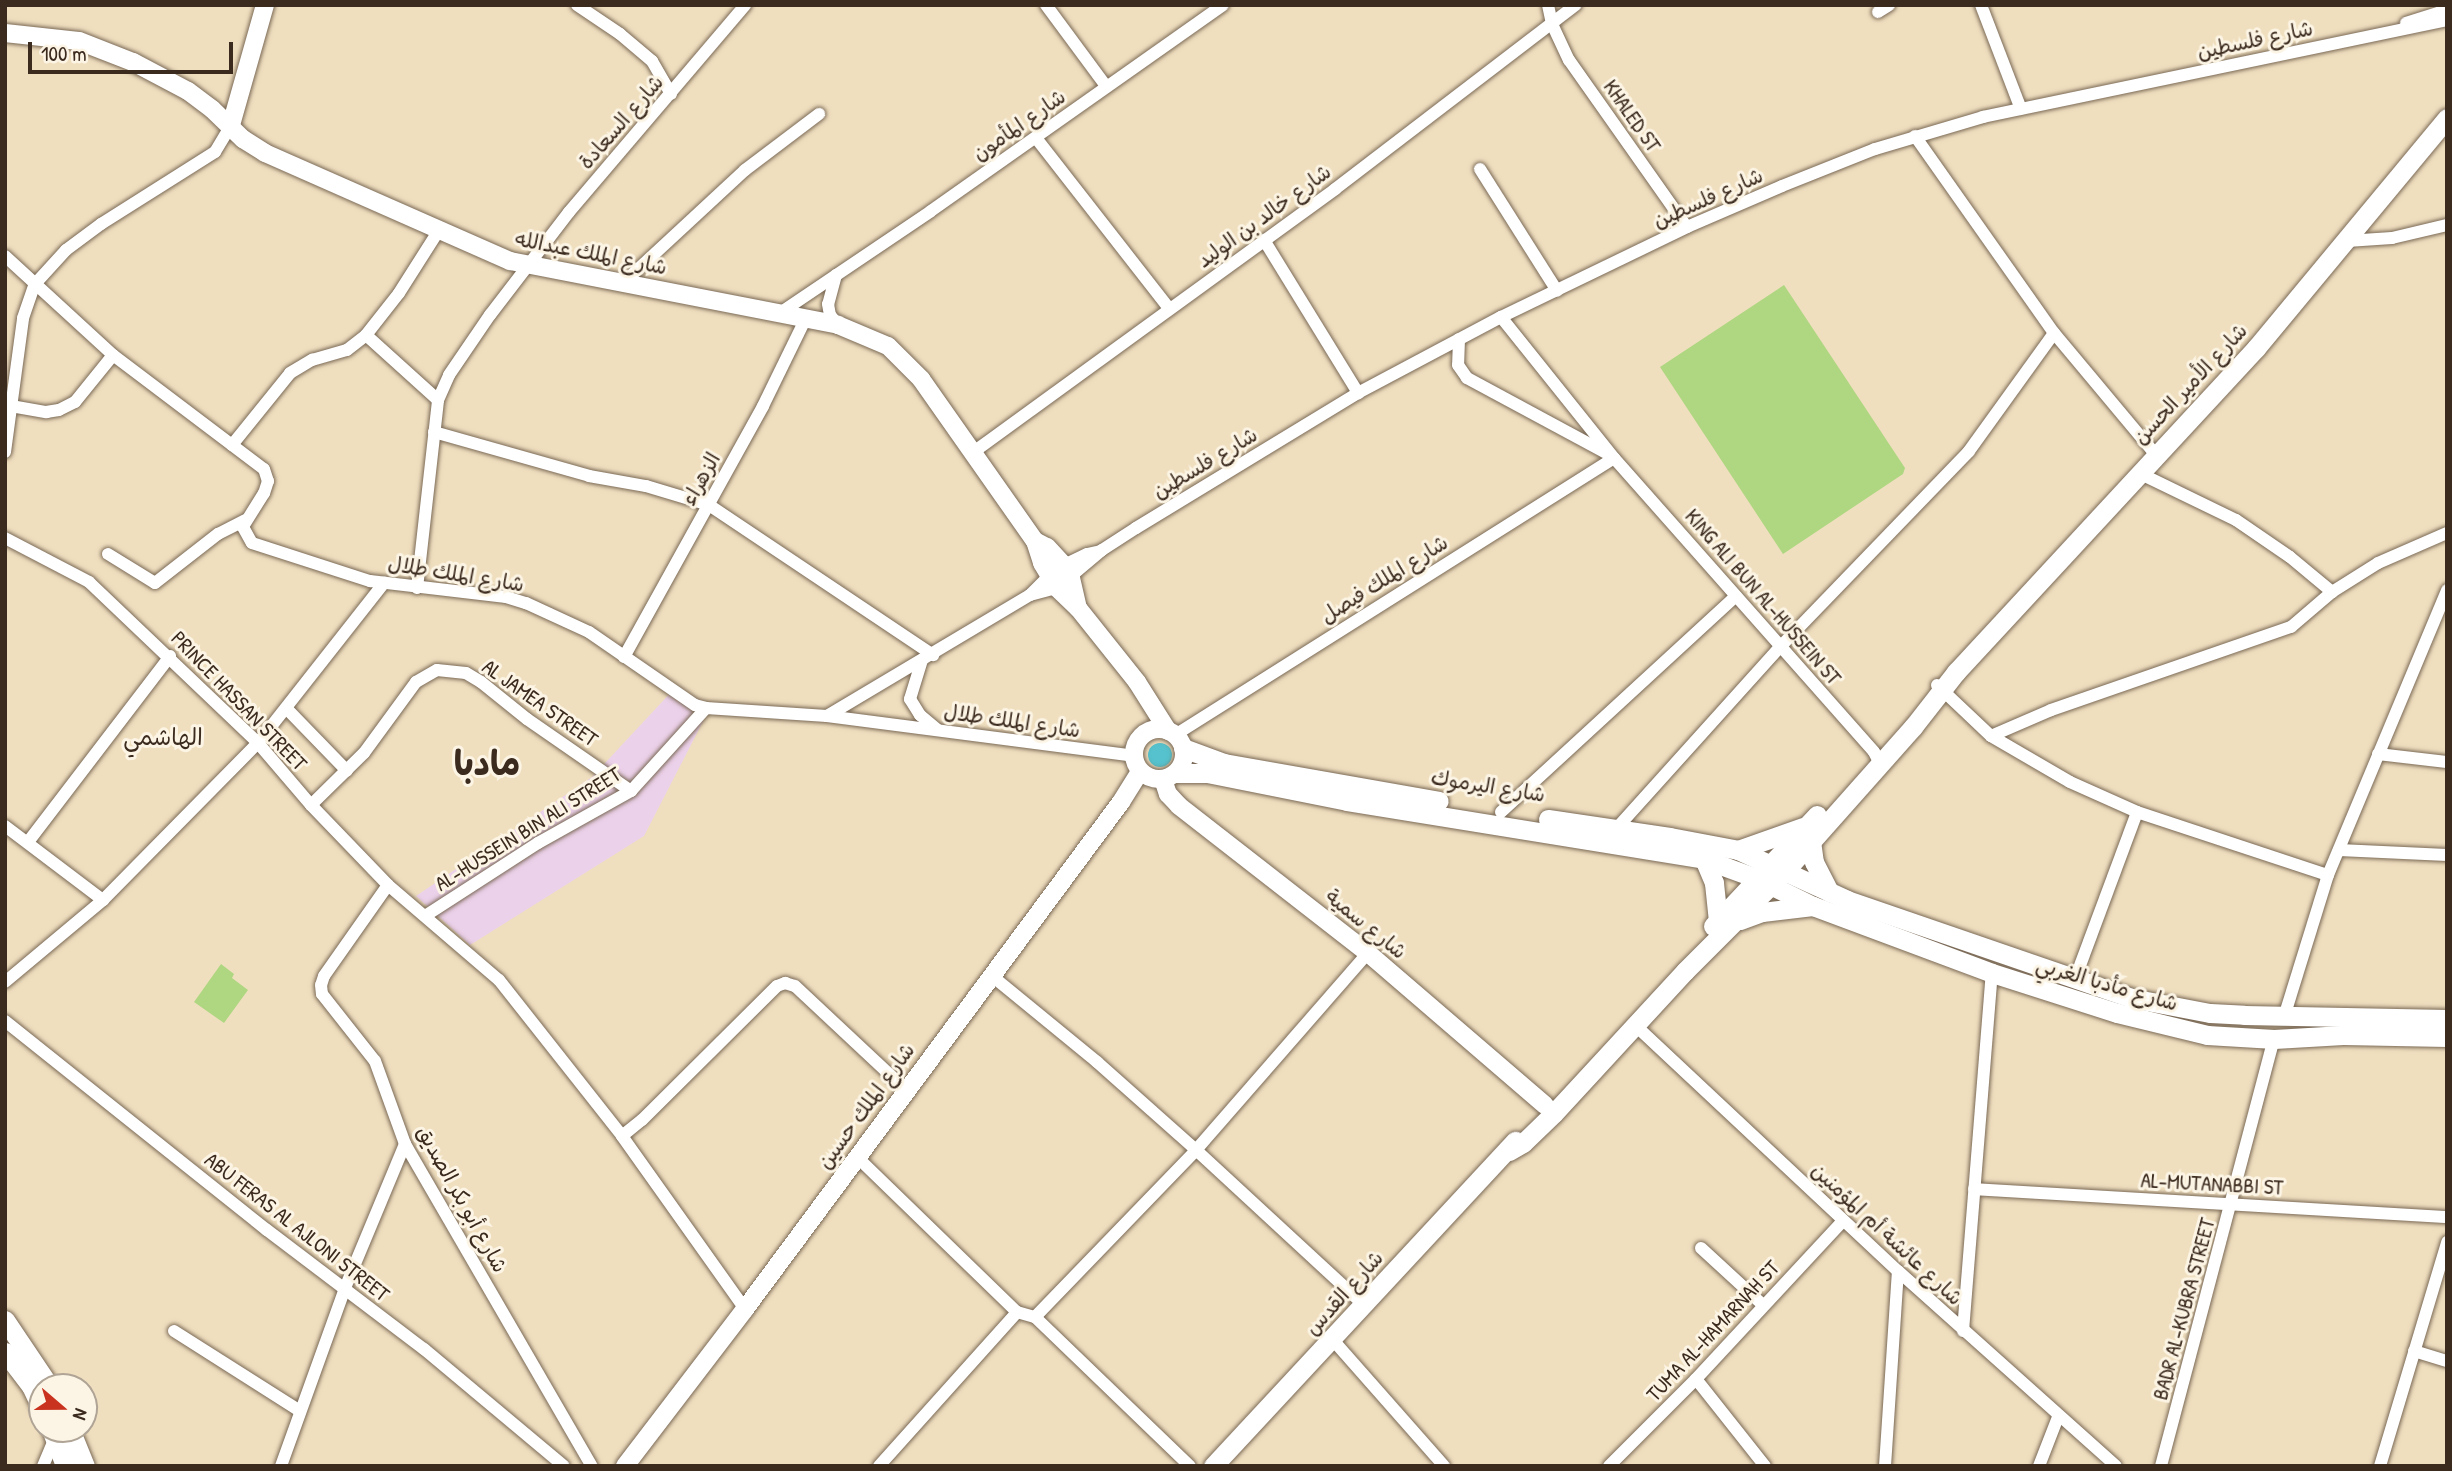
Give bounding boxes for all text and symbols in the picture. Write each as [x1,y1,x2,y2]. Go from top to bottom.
street label: شارع فلسطين [2195,15,2315,65]
scale bar [32,28,236,72]
text: 100 m [41,39,87,68]
street label: شارع السعادة [573,70,669,174]
street label: KHALED ST [1598,75,1666,157]
street label: شارع المأمون [968,84,1070,166]
street label: شارع خالد بن الوليد [1192,159,1336,273]
street label: شارع فلسطين [1649,163,1767,233]
street label: شارع الملك عبدالله [513,226,669,280]
street label: شارع الأمير الحسن [2128,318,2252,450]
street label: شارع فلسطين [1148,422,1262,504]
street label: الزهراء [676,448,726,510]
street label: KING ALI BUN AL-HUSSEIN ST [1680,504,1846,690]
street label: شارع الملك فيصل [1315,530,1453,628]
street label: شارع الملك طلال [386,551,526,597]
street label: PRINCE HASSAN STREET [166,626,312,776]
street label: AL JAMEA STREET [477,654,603,752]
street label: شارع الملك طلال [942,699,1082,743]
district label: الهاشمي [123,723,203,751]
district label: مادبا [454,742,520,784]
street label: AL-HUSSEIN BIN ALI STREET [430,762,626,896]
street label: شارع اليرموك [1429,765,1547,807]
street label: شارع سمية [1320,884,1412,964]
street label: شارع مأدبا الغربي [2033,952,2181,1016]
street label: شارع الملك حسين [812,1038,920,1174]
street label: شارع أبو بكر الصديق [411,1121,513,1277]
street label: ABU FERAS AL AJLONI STREET [200,1147,394,1307]
street label: شارع عائشة أم المؤمنين [1806,1157,1968,1311]
street label: AL-MUTANABBI ST [2140,1168,2284,1200]
street label: BADR AL-KUBRA STREET [2148,1215,2220,1403]
street label: شارع القدس [1300,1246,1388,1340]
street label: TUMA AL-HAMARNAH ST [1641,1255,1785,1407]
north arrow [28,1373,98,1443]
text: N [67,1405,95,1424]

